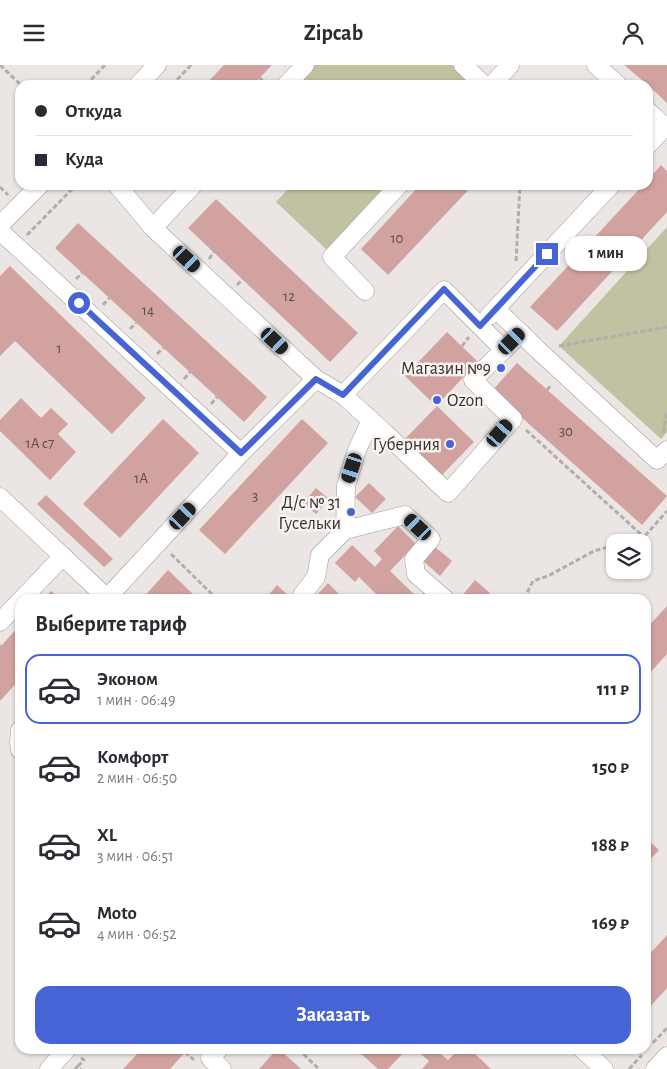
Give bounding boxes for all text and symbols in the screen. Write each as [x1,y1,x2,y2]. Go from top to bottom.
icon: menu [20,19,48,47]
icon: person [619,19,647,47]
text: Zipcab [304,22,363,44]
text: Откуда [65,102,122,121]
text: Куда [65,150,104,169]
house number: 10 [390,231,404,246]
callout: 1 мин [564,237,647,271]
car [170,243,203,275]
route end [536,243,558,265]
text: 1 мин [588,245,624,261]
house number: 12 [283,289,295,304]
route start [68,292,90,314]
house number: 14 [142,303,154,318]
car [258,325,291,357]
car [496,325,527,357]
house number: 1 [56,341,62,356]
place label: Магазин №9 [401,360,491,378]
marker: Магазин №9 [495,362,507,374]
place label: Ozon [447,392,484,410]
marker: Ozon [431,394,443,406]
car [484,417,515,449]
house number: 30 [559,424,573,439]
place label: Губерния [373,435,440,454]
house number: 1А с7 [26,436,54,451]
marker: Губерния [444,438,456,450]
car [340,451,363,485]
house number: 1А [134,471,148,486]
house number: 3 [252,489,258,504]
place label: Д/с № 31 Гусельки [278,494,341,533]
car [167,500,198,532]
marker: Д/с № 31 Гусельки [345,506,357,518]
car [401,511,434,543]
map controls [606,534,651,579]
button: layers [606,534,651,579]
text: Выберите тариф [35,613,187,635]
icon: car [37,667,82,712]
text: Эконом [97,670,158,689]
text: 111 ₽ [597,680,629,699]
text: 1 мин · 06:49 [97,692,176,708]
icon: car [37,745,82,790]
text: Комфорт [97,748,168,767]
text: 150 ₽ [592,758,629,777]
text: 2 мин · 06:50 [97,770,177,786]
icon: car [37,823,82,868]
text: XL [97,826,117,845]
text: 188 ₽ [592,836,629,855]
text: 3 мин · 06:51 [97,848,174,864]
icon: car [37,901,82,946]
text: Moto [97,904,137,923]
text: 169 ₽ [592,914,629,933]
text: 4 мин · 06:52 [97,926,176,942]
button: Заказать [35,986,631,1044]

